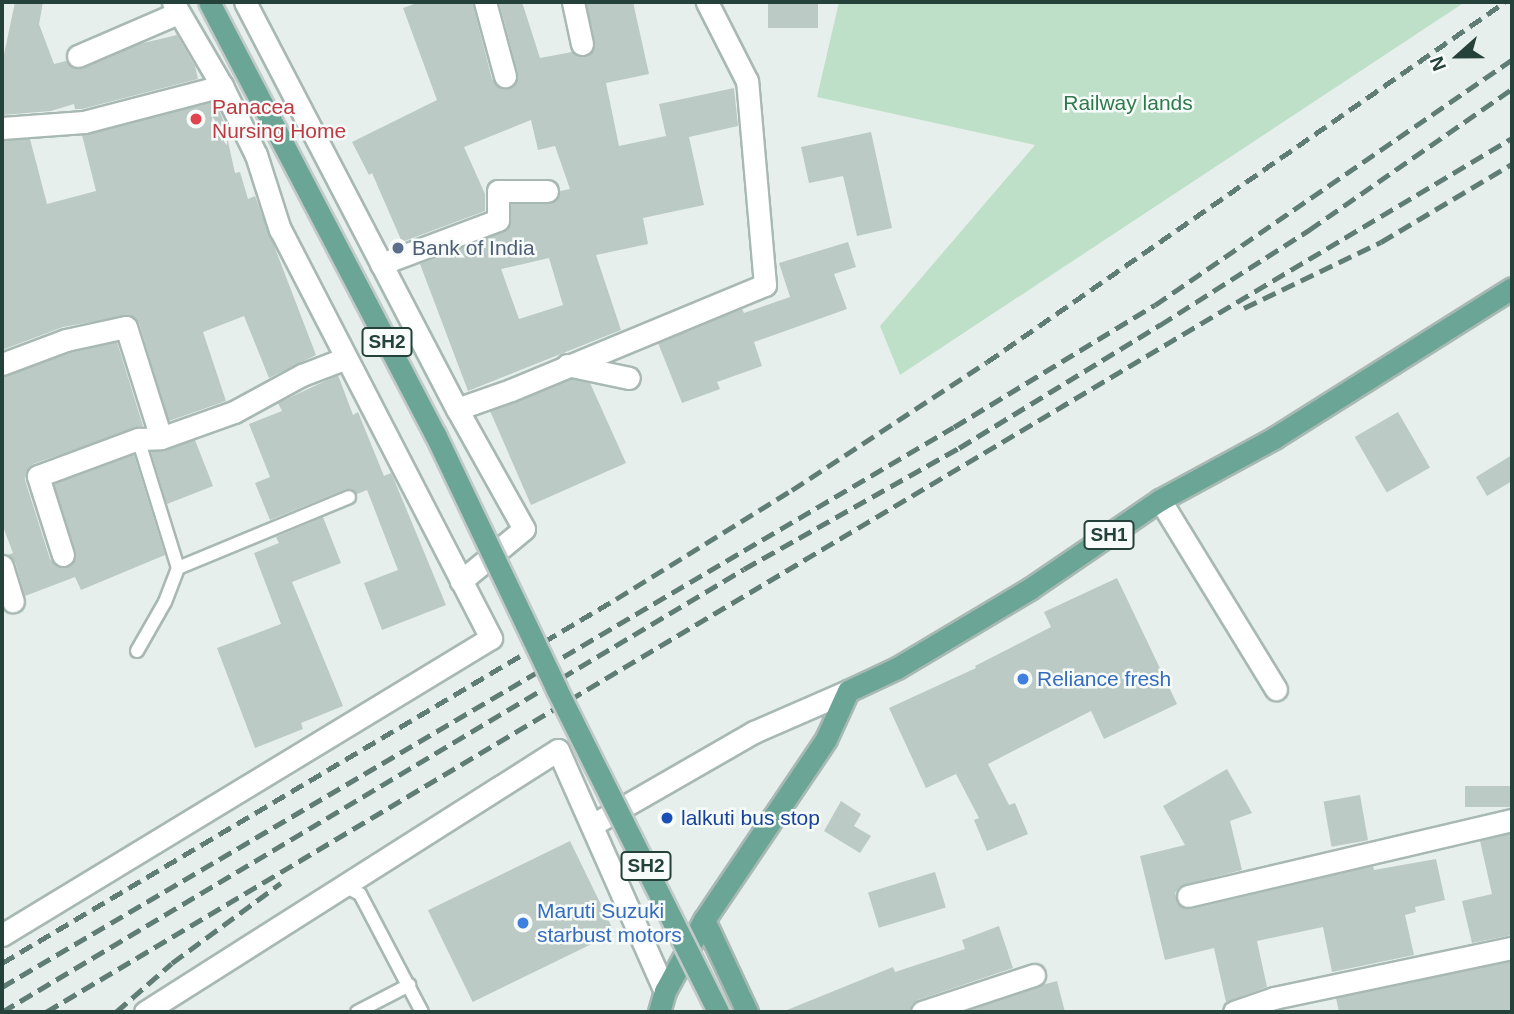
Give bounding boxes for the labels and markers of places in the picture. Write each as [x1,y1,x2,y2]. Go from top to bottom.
place label: Panacea Nursing Home [212,94,346,144]
marker: Panacea Nursing Home [186,109,206,129]
place label: Bank of India [412,235,535,261]
marker: Bank of India [390,240,406,256]
place label: Reliance fresh [1037,666,1171,692]
marker: Reliance fresh [1015,671,1031,687]
place label: lalkuti bus stop [681,805,820,831]
marker: lalkuti bus stop [659,810,675,826]
place label: Maruti Suzuki starbust motors [537,898,682,948]
marker: Maruti Suzuki starbust motors [515,915,531,931]

